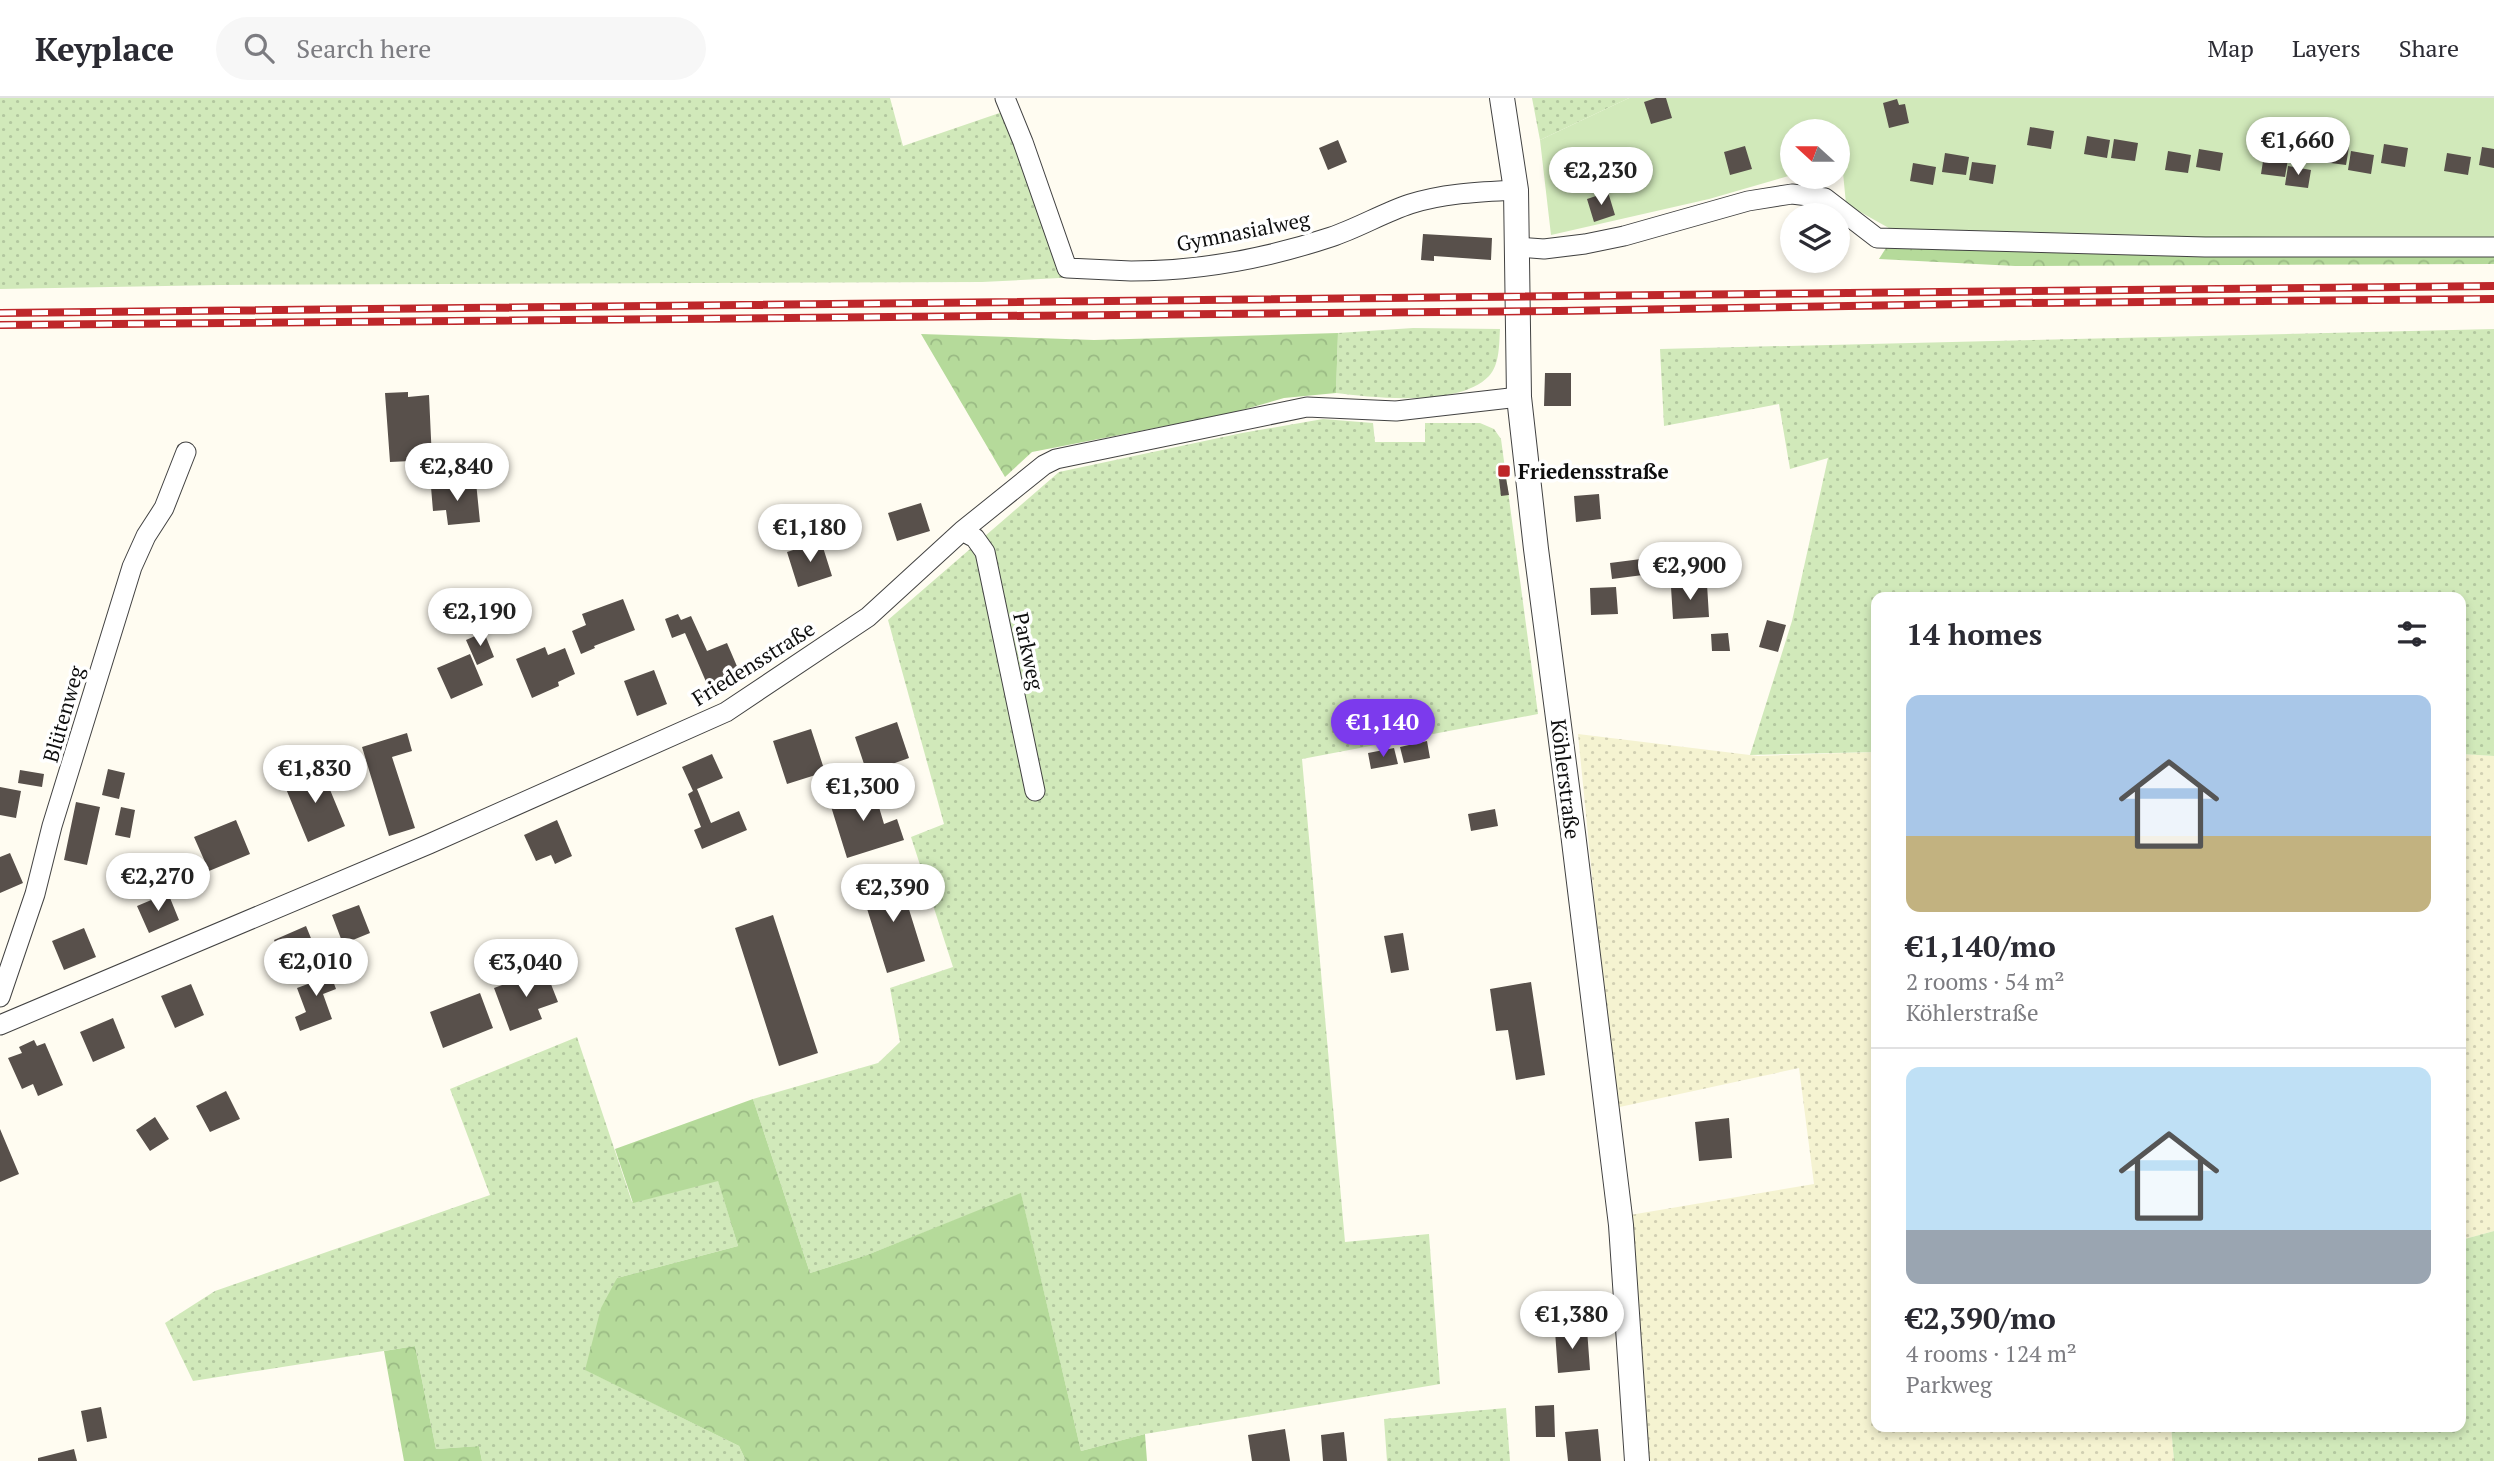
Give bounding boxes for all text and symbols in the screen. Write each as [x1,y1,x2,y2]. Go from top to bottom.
search box [216,17,706,80]
text: Keyplace [35,27,174,70]
icon: search [240,29,278,67]
text: Search here [296,31,431,65]
text: Map [2207,32,2254,64]
text: Layers [2292,32,2361,64]
text: Share [2399,32,2459,64]
pin: €1,660 [2241,118,2355,177]
north arrow [1780,119,1850,189]
map controls [1780,119,1850,273]
text: €1,660 [2262,124,2334,155]
pin: €2,230 [1544,148,1658,207]
text: €2,230 [1565,154,1637,185]
button: layers [1780,203,1850,273]
street label: Gymnasialweg [1174,204,1313,258]
pin: €2,840 [400,444,514,503]
text: €2,840 [421,450,493,481]
place label: Friedensstraße [1518,457,1669,485]
marker: Friedensstraße [1496,463,1512,479]
pin: €1,180 [753,504,867,564]
text: €1,180 [774,511,846,542]
pin: €2,900 [1633,542,1747,602]
text: €2,900 [1654,549,1726,580]
pin: €2,190 [423,588,537,648]
text: €2,190 [444,595,516,626]
street label: Parkweg [1007,610,1051,693]
street label: Friedensstraße [686,614,820,712]
text: 14 homes [1906,614,2042,654]
icon: filters [2393,615,2431,653]
street label: Blütenweg [36,662,90,765]
pin: €1,140 [1326,700,1440,759]
text: €1,140 [1347,706,1419,737]
street label: Köhlerstraße [1545,717,1587,841]
icon: home [2106,741,2232,867]
pin: €1,830 [258,746,372,805]
text: €1,830 [279,752,351,783]
pin: €1,300 [806,764,920,823]
text: €1,300 [827,770,899,801]
pin: €2,270 [101,854,215,913]
text: €2,270 [122,860,194,891]
pin: €2,390 [836,864,950,924]
text: €2,390 [857,871,929,902]
text: €1,140/mo [1906,926,2056,966]
pin: €2,010 [259,939,373,998]
pin: €3,040 [469,940,583,999]
text: €2,010 [280,945,352,976]
text: €3,040 [490,946,562,977]
text: 2 rooms · 54 m² [1906,966,2065,997]
text: Köhlerstraße [1906,997,2038,1028]
icon: home [2106,1113,2232,1239]
pin: €1,380 [1515,1292,1629,1351]
text: €1,380 [1536,1298,1608,1329]
text: €2,390/mo [1906,1298,2056,1338]
text: 4 rooms · 124 m² [1906,1338,2077,1369]
text: Parkweg [1906,1369,1992,1400]

